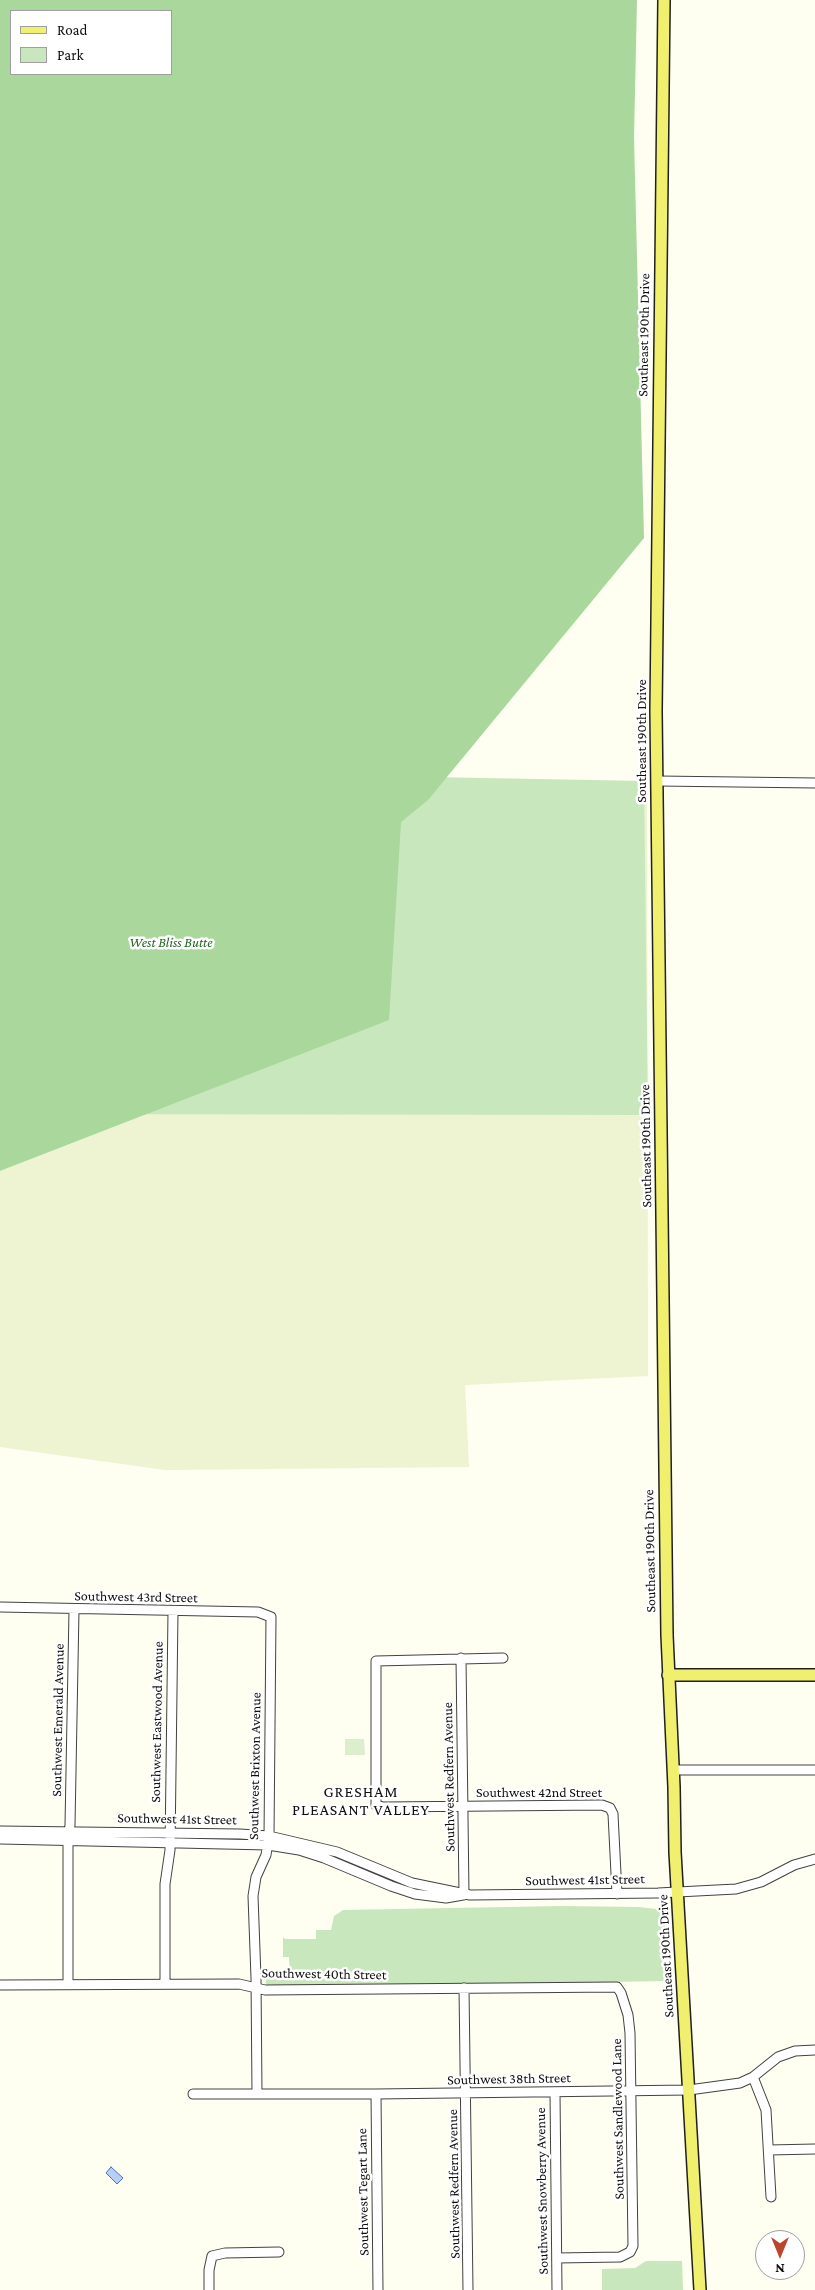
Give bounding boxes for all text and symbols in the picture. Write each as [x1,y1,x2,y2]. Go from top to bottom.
legend [10,10,172,75]
text: Road [57,22,87,38]
text: Park [57,47,84,63]
street label: Southeast 190th Drive [635,273,653,397]
street label: Southeast 190th Drive [634,679,650,803]
park label: West Bliss Butte [130,935,212,951]
street label: Southeast 190th Drive [637,1084,655,1208]
street label: Southeast 190th Drive [641,1489,659,1613]
street label: Southwest 43rd Street [74,1588,198,1606]
street label: Southwest Eastwood Avenue [147,1641,167,1803]
street label: Southwest Emerald Avenue [48,1643,68,1797]
street label: Southwest Brixton Avenue [245,1692,265,1840]
street label: Southwest Redfern Avenue [439,1702,459,1852]
district label: GRESHAM PLEASANT VALLEY [290,1782,432,1820]
street label: Southwest 42nd Street [476,1785,602,1801]
street label: Southwest 41st Street [117,1810,237,1828]
street label: Southwest 41st Street [525,1871,645,1889]
street label: Southeast 190th Drive [654,1894,678,2018]
street label: Southwest 40th Street [261,1965,387,1983]
street label: Southwest Sandlewood Lane [608,2038,628,2200]
street label: Southwest 38th Street [447,2070,571,2088]
street label: Southwest Snowberry Avenue [532,2107,552,2275]
street label: Southwest Redfern Avenue [444,2109,464,2259]
street label: Southwest Tegart Lane [353,2128,373,2256]
north arrow [755,2230,805,2280]
text: N [775,2261,785,2277]

